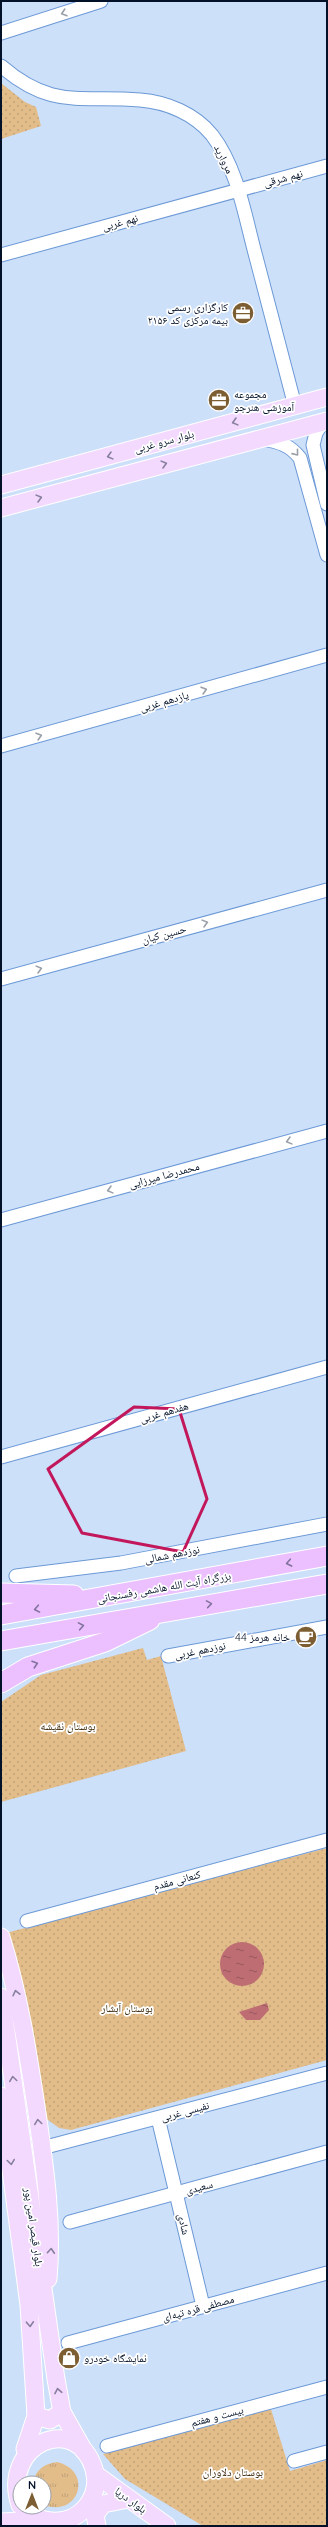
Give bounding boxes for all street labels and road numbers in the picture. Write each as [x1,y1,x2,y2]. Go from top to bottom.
street label: مروارید [211,142,237,176]
street label: نهم شرقی [262,166,304,191]
street label: نهم غربی [101,211,140,234]
street label: بلوار سرو غربی [133,426,195,456]
street label: یازدهم غربی [138,687,191,716]
street label: حسین کیان [140,921,188,947]
street label: محمدرضا میرزایی [127,1159,201,1191]
street label: هفدهم غربی [138,1398,191,1427]
street label: نوزدهم شمالی [143,1542,201,1567]
street label: بزرگراه آیت الله هاشمی رفسنجانی [96,1568,232,1606]
street label: نوزدهم غربی [173,1638,227,1663]
street label: کنعانی مقدم [152,1867,203,1893]
street label: نفیسی غربی [159,2098,211,2124]
street label: سعیدی [184,2177,214,2197]
street label: بلوار قیصر امین پور [21,2186,46,2267]
street label: شادی [175,2212,193,2236]
street label: مصطفی قره تپه‌ای [160,2292,236,2324]
street label: بیست و هفتم [189,2402,245,2431]
street label: بلوار دریا [112,2484,150,2516]

